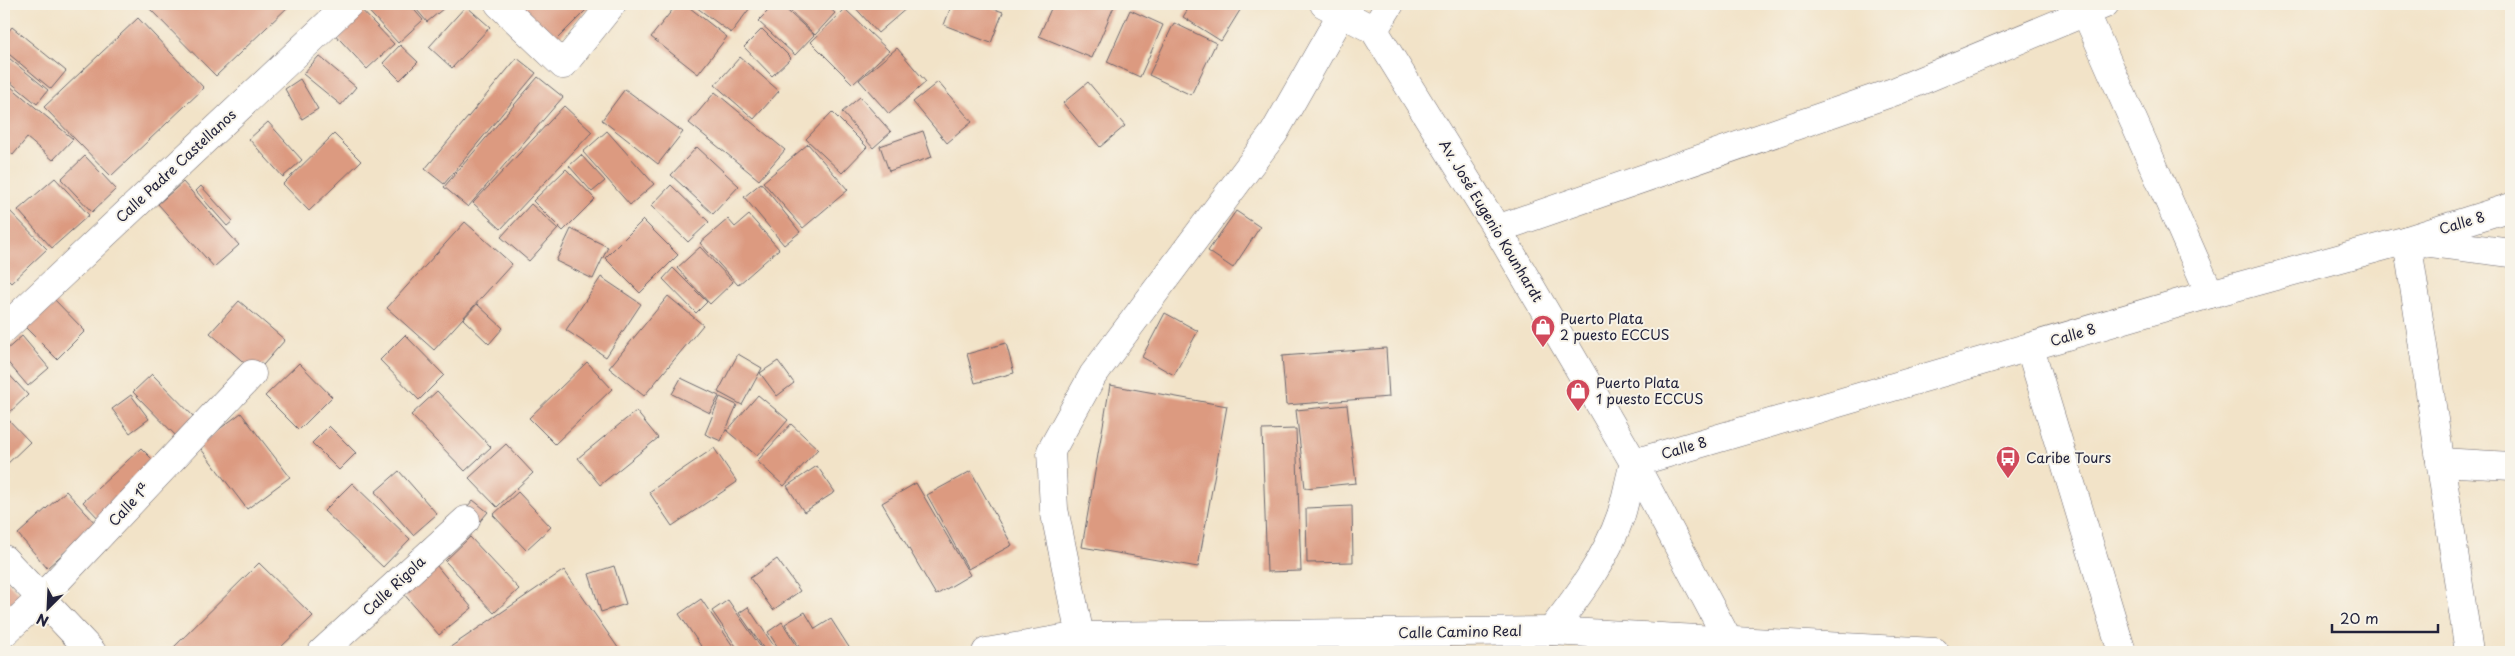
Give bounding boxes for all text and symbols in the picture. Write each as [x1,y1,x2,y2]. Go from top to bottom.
street label: Calle Padre Castellanos [111,104,241,227]
street label: Av. José Eugenio Kounhardt [1435,136,1548,306]
street label: Calle 8 [2436,206,2487,239]
place label: Puerto Plata 2 puesto ECCUS [1560,308,1670,345]
shop icon: Puerto Plata 2 puesto ECCUS [1530,314,1556,348]
street label: Calle 8 [2047,318,2098,351]
place label: Puerto Plata 1 puesto ECCUS [1596,372,1704,409]
shop icon: Puerto Plata 1 puesto ECCUS [1565,378,1591,412]
street label: Calle 8 [1658,431,1709,464]
bus stop icon: Caribe Tours [1995,445,2021,479]
place label: Caribe Tours [2026,447,2111,468]
street label: Calle 1ª [103,478,154,531]
street label: Calle Rigola [358,551,430,620]
north arrow [22,584,72,634]
scale bar [2332,601,2439,633]
text: 20 m [2340,606,2379,629]
text: N [33,608,52,632]
street label: Calle Camino Real [1398,620,1522,643]

